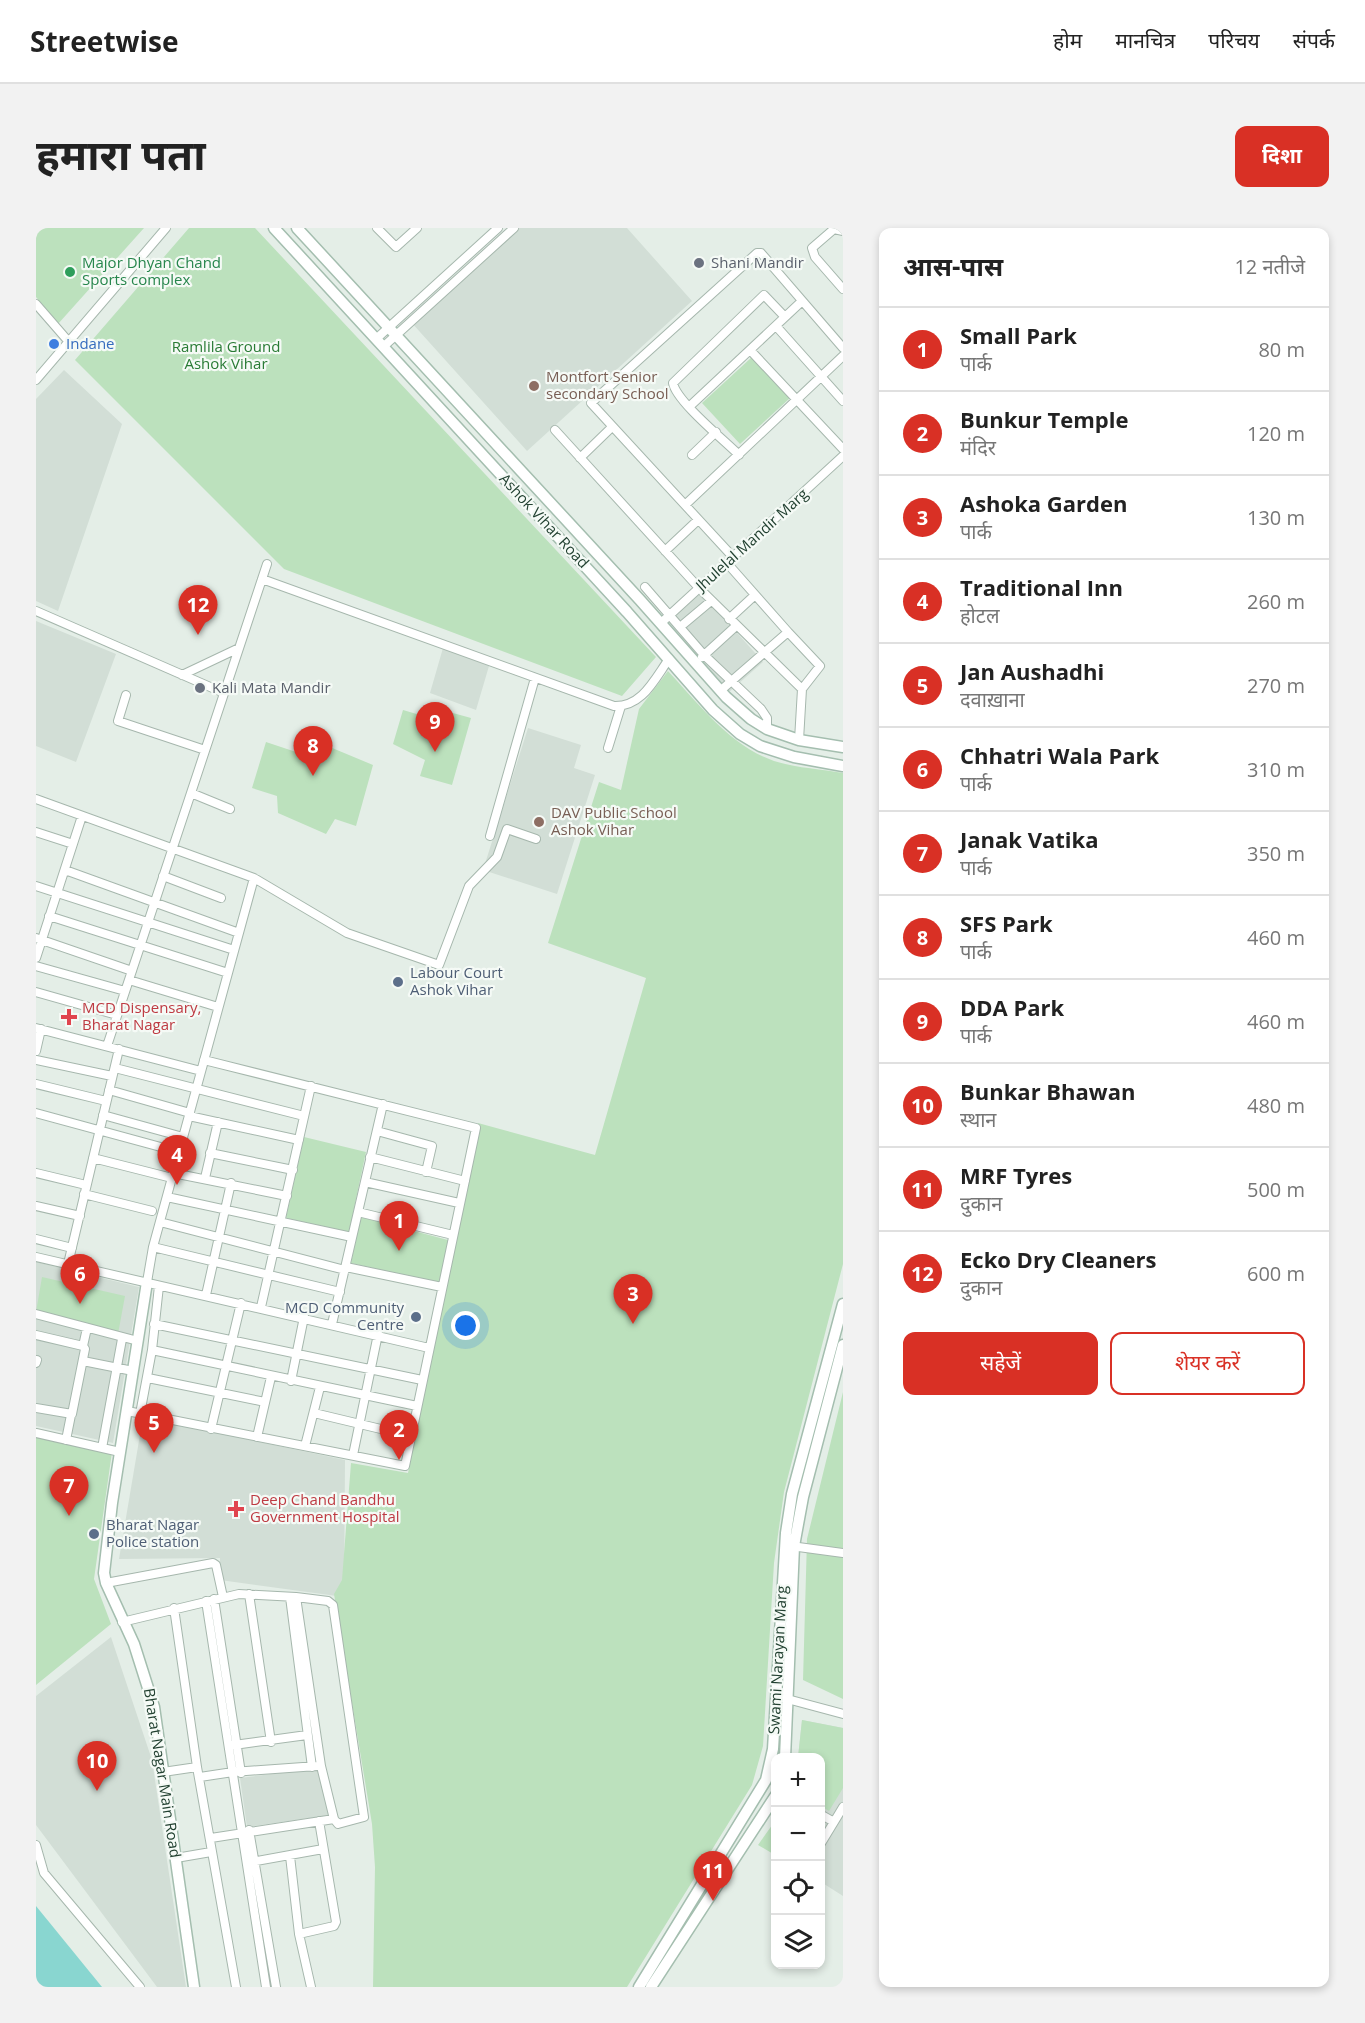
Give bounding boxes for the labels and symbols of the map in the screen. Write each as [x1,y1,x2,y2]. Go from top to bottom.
place label: Major Dhyan Chand Sports complex [82,252,221,289]
place label: Shani Mandir [711,252,804,272]
marker: Shani Mandir [692,256,706,270]
marker: Major Dhyan Chand Sports complex [63,265,77,279]
place label: Indane [66,333,115,353]
park label: Ramlila Ground Ashok Vihar [172,336,280,373]
marker: Indane [47,337,61,351]
place label: Montfort Senior secondary School [546,366,668,403]
marker: Montfort Senior secondary School [527,379,541,393]
street label: Ashok Vihar Road [496,469,594,572]
street label: Jhulelal Mandir Marg [689,483,812,596]
pin: 12 [178,586,218,635]
place label: Kali Mata Mandir [212,677,331,697]
marker: Kali Mata Mandir [193,681,207,695]
pin: 9 [416,702,454,752]
pin: 8 [294,726,332,776]
place label: DAV Public School Ashok Vihar [551,802,677,839]
marker: DAV Public School Ashok Vihar [532,815,546,829]
place label: Labour Court Ashok Vihar [410,962,503,999]
marker: Labour Court Ashok Vihar [391,975,405,989]
place label: MCD Dispensary, Bharat Nagar [82,997,201,1034]
marker: MCD Dispensary, Bharat Nagar [60,1008,78,1026]
pin: 4 [158,1136,196,1185]
pin: 1 [380,1202,418,1251]
pin: 6 [60,1254,99,1304]
pin: 3 [614,1274,652,1324]
place label: MCD Community Centre [285,1297,404,1334]
marker: MCD Community Centre [409,1310,423,1324]
your location [451,1311,480,1340]
pin: 5 [134,1404,174,1453]
pin: 2 [380,1410,418,1460]
pin: 7 [50,1466,88,1516]
place label: Deep Chand Bandhu Government Hospital [250,1489,400,1526]
marker: Deep Chand Bandhu Government Hospital [227,1500,245,1518]
place label: Bharat Nagar Police station [106,1514,199,1551]
marker: Bharat Nagar Police station [87,1527,101,1541]
street label: Swami Narayan Marg [763,1585,791,1735]
street label: Bharat Nagar Main Road [140,1687,186,1859]
pin: 10 [78,1742,116,1791]
pin: 11 [694,1852,732,1901]

